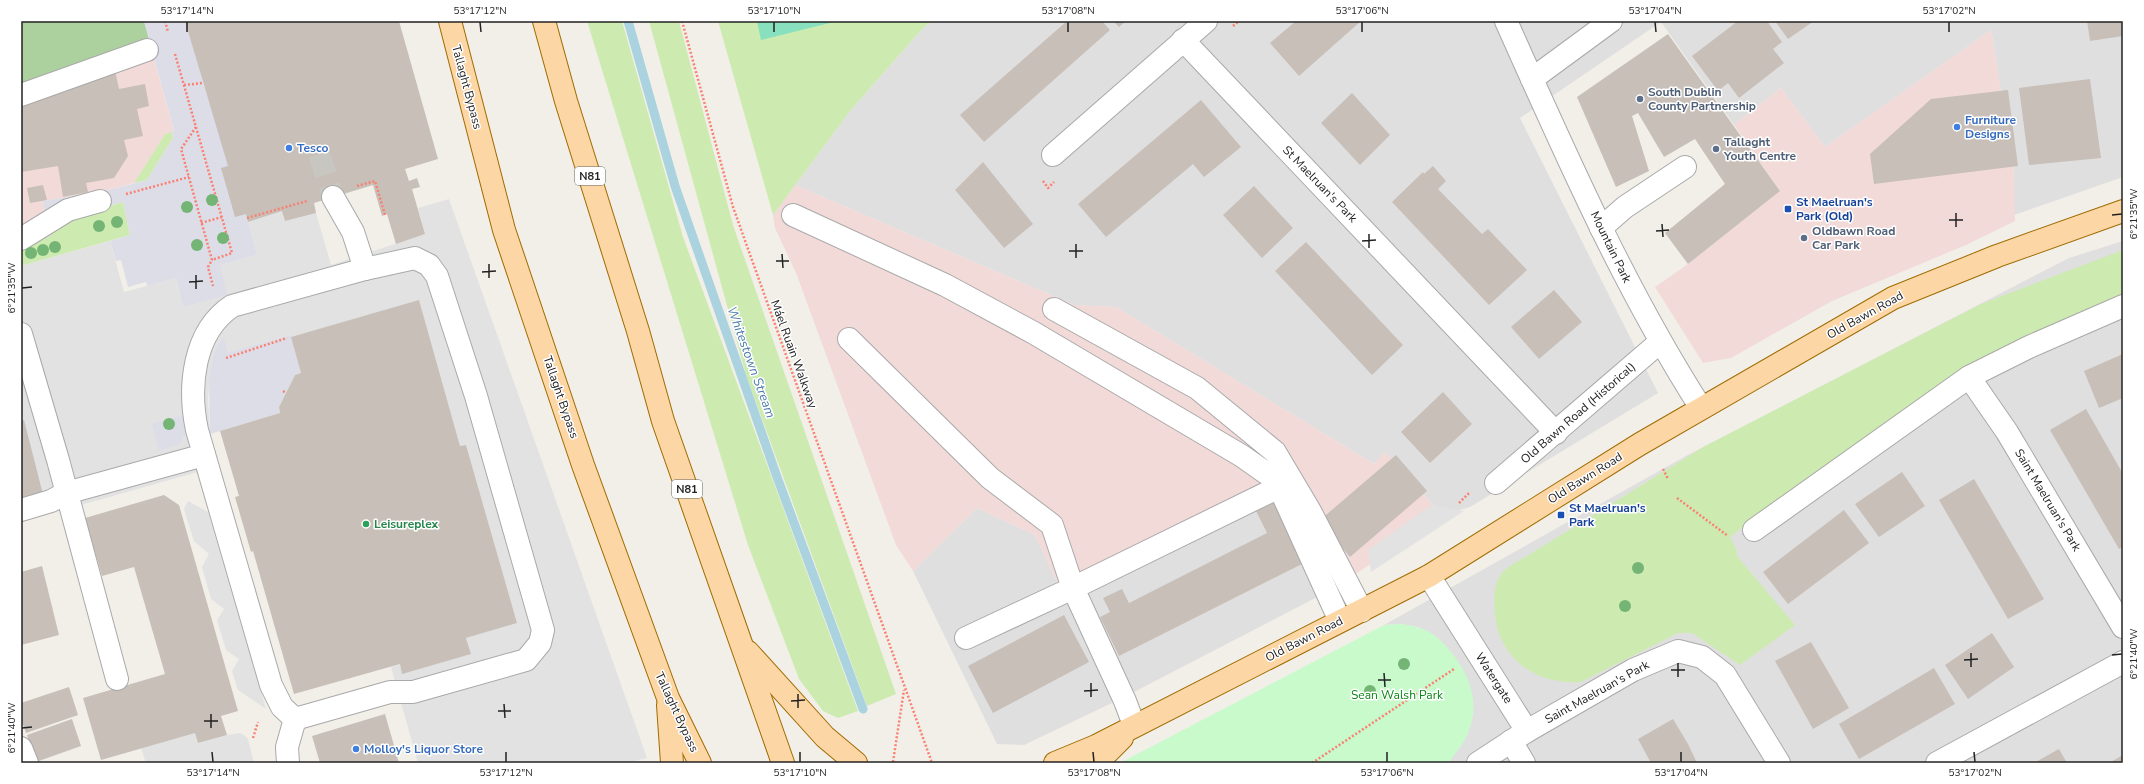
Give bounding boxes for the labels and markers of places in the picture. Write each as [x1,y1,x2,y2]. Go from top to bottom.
place label: South Dublin County Partnership [1648,84,1756,114]
marker: South Dublin County Partnership [1635,94,1645,104]
place label: Furniture Designs [1965,112,2016,142]
marker: Furniture Designs [1952,122,1962,132]
place label: Tallaght Youth Centre [1723,134,1797,164]
place label: Tesco [297,140,328,156]
marker: Tesco [284,143,294,153]
marker: Tallaght Youth Centre [1711,144,1721,154]
place label: St Maelruan's Park (Old) [1796,194,1873,224]
marker: St Maelruan's Park (Old) [1783,204,1793,214]
place label: Oldbawn Road Car Park [1812,223,1895,253]
marker: Oldbawn Road Car Park [1799,233,1809,243]
place label: St Maelruan's Park [1569,500,1646,530]
marker: St Maelruan's Park [1556,510,1566,520]
place label: Leisureplex [374,516,439,532]
marker: Leisureplex [361,519,371,529]
place label: Molloy's Liquor Store [364,741,483,757]
marker: Molloy's Liquor Store [351,744,361,754]

